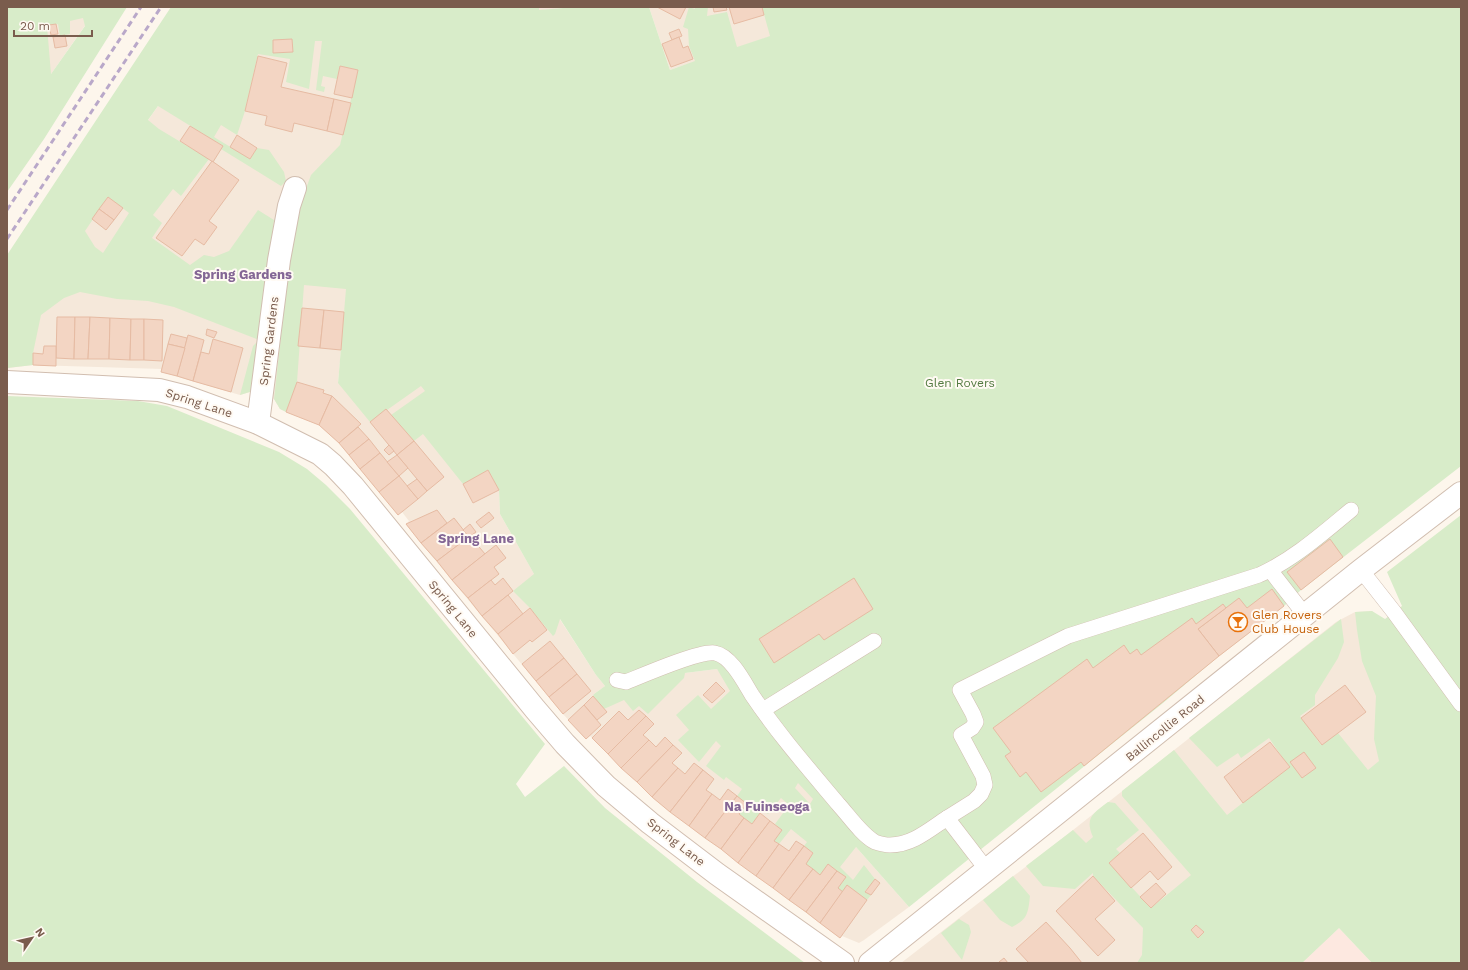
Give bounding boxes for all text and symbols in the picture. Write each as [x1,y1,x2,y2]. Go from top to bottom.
scale bar [14,12,92,38]
text: 20 m [20,19,50,33]
district label: Spring Gardens [194,267,292,282]
street label: Spring Gardens [257,296,281,386]
park label: Glen Rovers [925,376,995,390]
street label: Spring Lane [164,386,234,420]
district label: Spring Lane [438,531,514,546]
street label: Spring Lane [426,578,480,640]
place label: Glen Rovers Club House [1252,608,1322,636]
bar icon: Glen Rovers Club House [1227,611,1249,633]
street label: Ballincollie Road [1123,692,1207,764]
district label: Na Fuinseoga [724,799,810,814]
street label: Spring Lane [644,815,708,869]
north arrow [12,918,52,958]
text: N [32,926,48,940]

